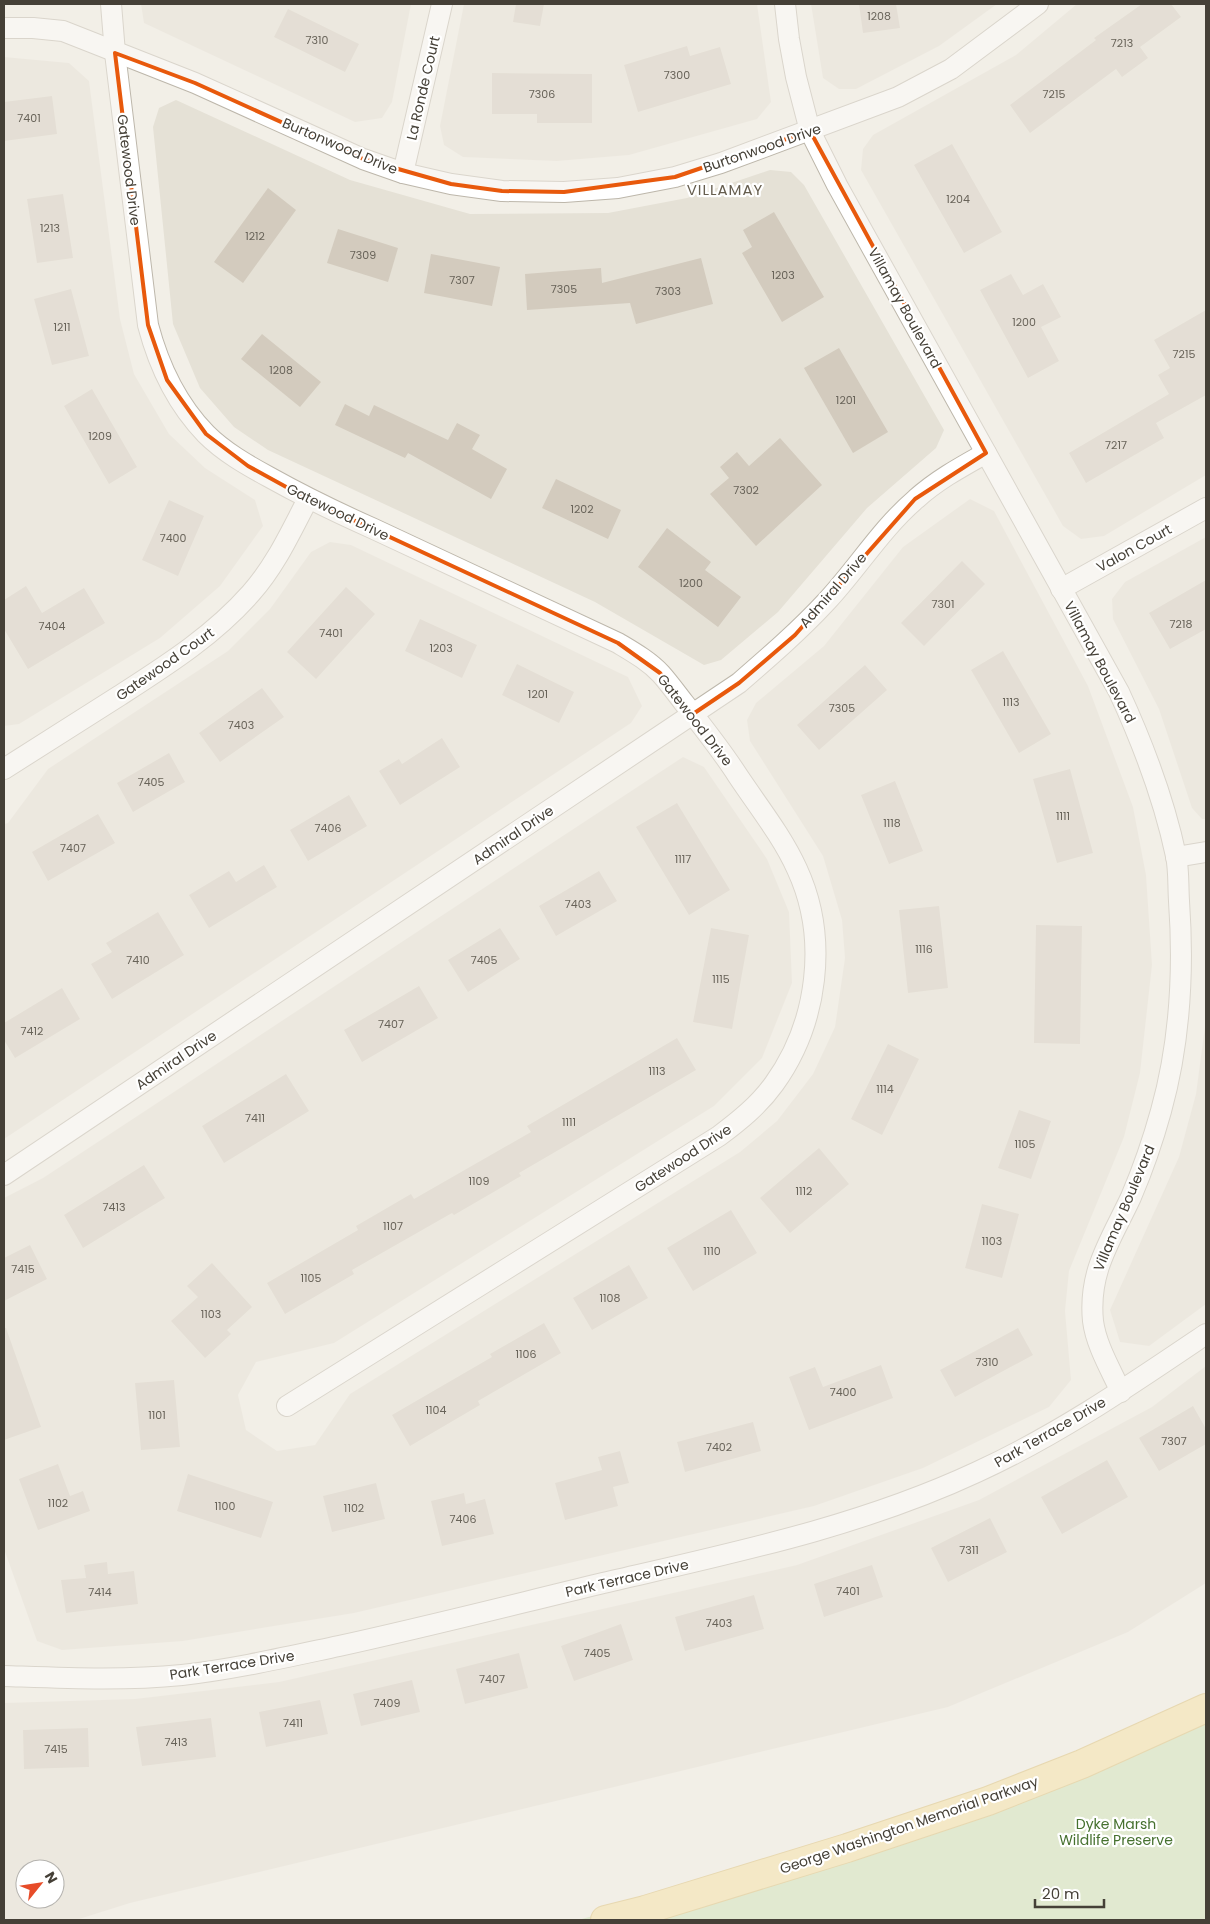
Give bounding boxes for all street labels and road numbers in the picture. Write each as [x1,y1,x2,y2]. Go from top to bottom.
street label: La Ronde Court [401,34,445,142]
street label: Gatewood Drive [112,113,146,227]
street label: Burtonwood Drive [279,113,401,179]
street label: Burtonwood Drive [700,118,824,178]
street label: Villamay Boulevard [863,244,947,372]
street label: Gatewood Drive [283,478,393,546]
street label: Valon Court [1093,519,1175,577]
street label: Admiral Drive [795,548,872,632]
street label: Villamay Boulevard [1059,598,1141,726]
street label: Gatewood Court [112,623,218,705]
street label: Gatewood Drive [653,670,737,770]
street label: Admiral Drive [469,800,558,869]
street label: Admiral Drive [132,1025,221,1094]
street label: Gatewood Drive [631,1119,736,1197]
street label: Villamay Boulevard [1088,1142,1160,1274]
street label: Park Terrace Drive [990,1392,1110,1472]
street label: Park Terrace Drive [563,1554,691,1602]
street label: Park Terrace Drive [168,1645,296,1685]
street label: George Washington Memorial Parkway [777,1771,1041,1879]

